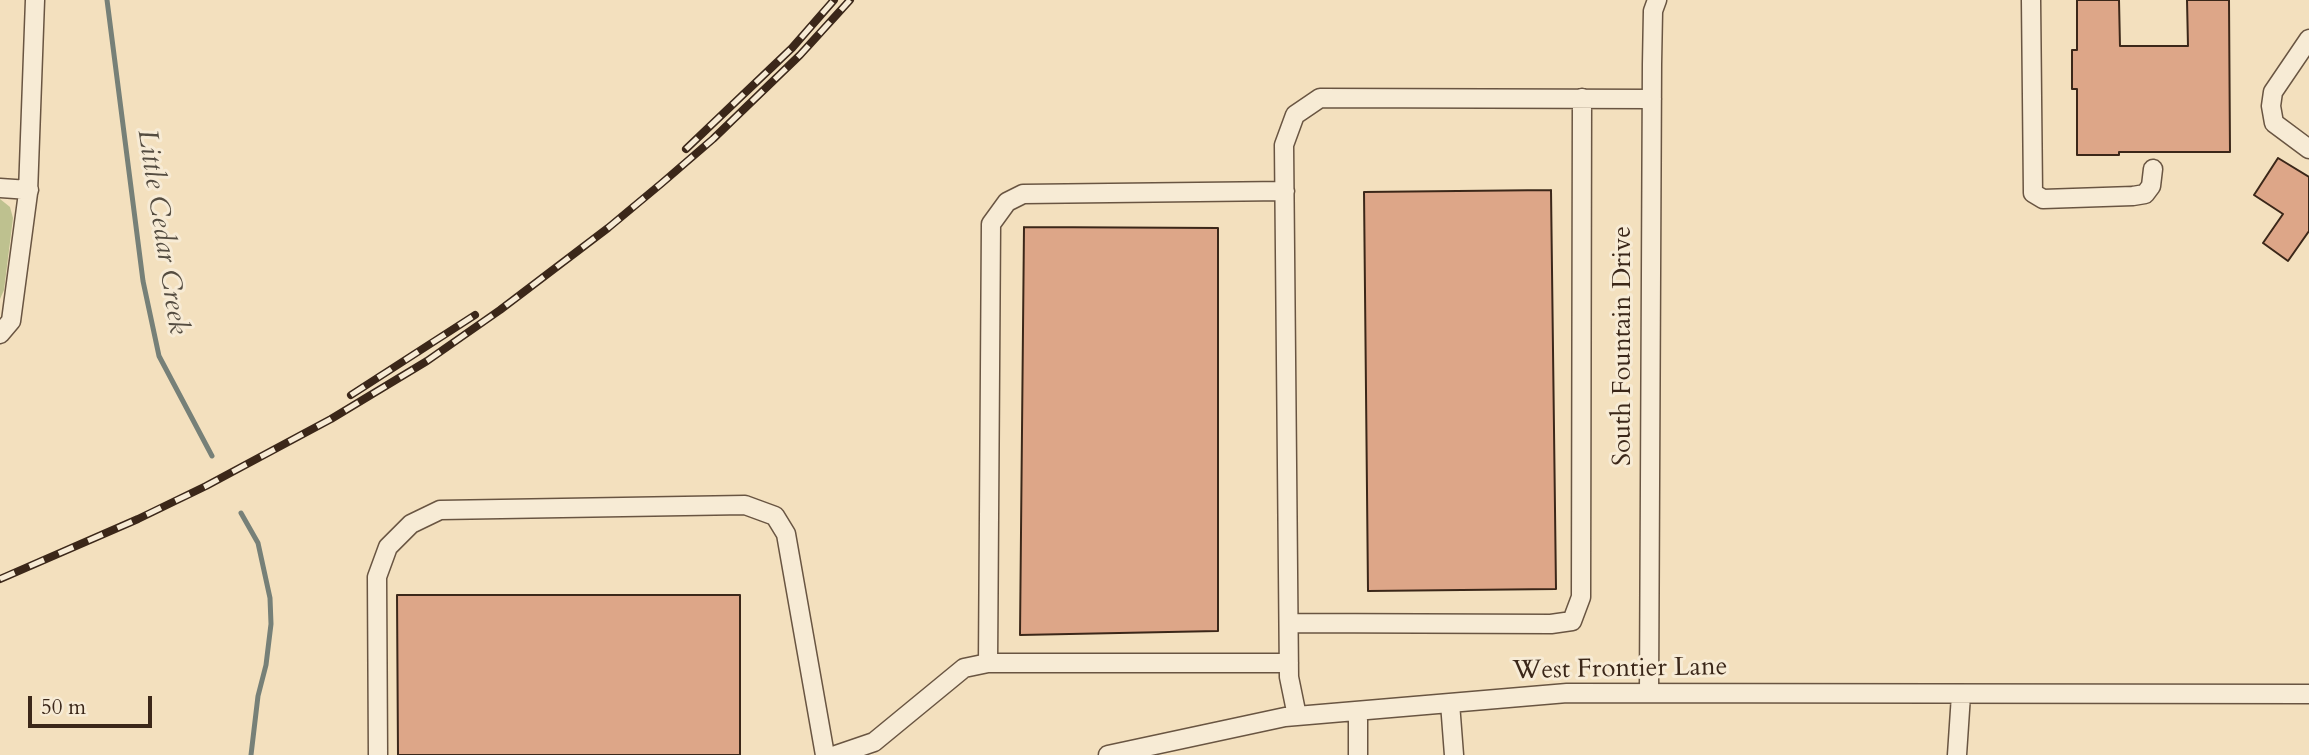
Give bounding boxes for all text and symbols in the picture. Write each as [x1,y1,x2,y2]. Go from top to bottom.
water label: Little Cedar Creek [128,127,194,337]
street label: South Fountain Drive [1608,226,1640,466]
street label: West Frontier Lane [1512,653,1728,687]
scale bar [32,682,156,726]
text: 50 m [41,693,86,722]

